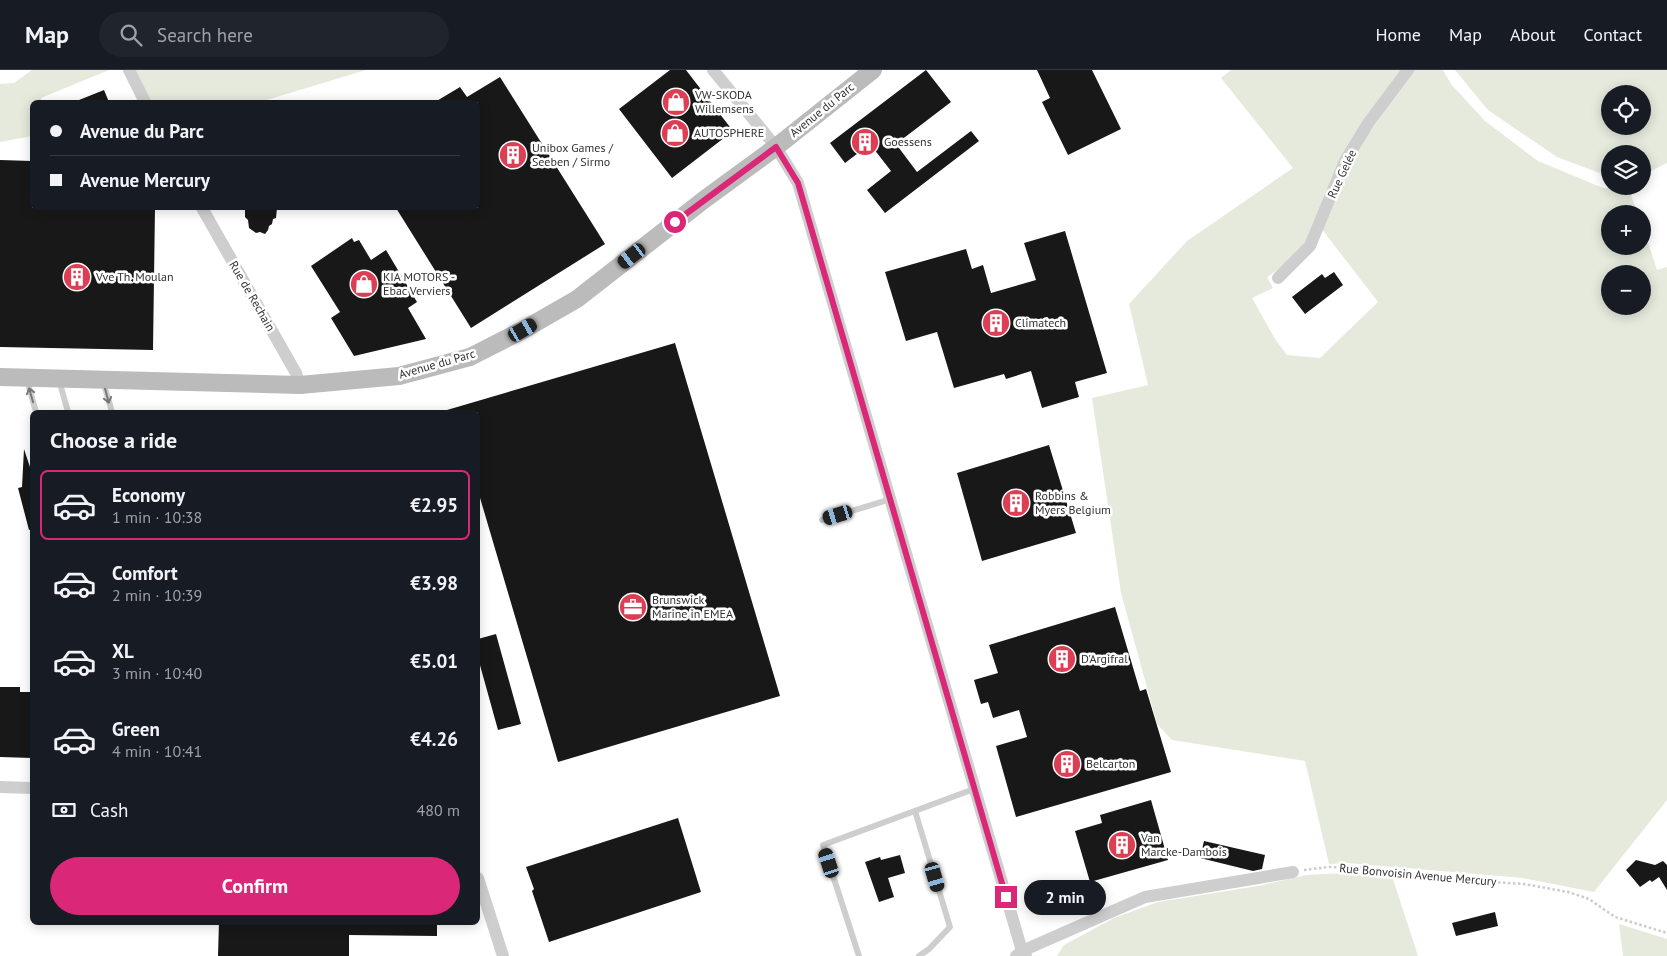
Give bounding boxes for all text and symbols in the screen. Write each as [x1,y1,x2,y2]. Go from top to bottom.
search box [99,12,449,57]
text: Map [25,19,69,50]
icon: search [117,21,145,49]
text: Search here [157,23,253,47]
text: Home [1375,23,1421,46]
text: Map [1449,23,1482,46]
text: About [1510,23,1556,46]
text: Contact [1584,23,1642,46]
street label: Avenue du Parc [786,79,857,140]
map controls [1601,85,1651,315]
button: locate [1601,85,1651,135]
shop icon: VW-SKODA Willemsens [661,87,691,117]
place label: VW-SKODA Willemsens [694,87,754,116]
shop icon: AUTOSPHERE [660,118,690,148]
text: Avenue du Parc [80,119,204,143]
place label: AUTOSPHERE [694,125,764,140]
building icon: Goessens [850,127,880,157]
place label: Goessens [884,134,932,149]
building icon: Unibox Games / Seeben / Sirmo [498,140,528,170]
place label: Unibox Games / Seeben / Sirmo [532,140,614,169]
button: layers [1601,145,1651,195]
street label: Rue Gelée [1324,147,1359,200]
text: Avenue Mercury [80,168,210,192]
button: + [1601,205,1651,255]
route start [664,211,686,233]
car [615,241,648,271]
street label: Rue de Rechain [226,258,279,334]
building icon: Vve Th. Moulan [62,262,92,292]
button: − [1601,265,1651,315]
place label: Vve Th. Moulan [95,269,174,284]
shop icon: KIA MOTORS - Ebac Verviers [349,269,379,299]
place label: KIA MOTORS - Ebac Verviers [383,269,455,298]
building icon: Climatech [981,308,1011,338]
place label: Climatech [1015,315,1066,330]
car [506,316,539,344]
street label: Avenue du Parc [397,345,477,382]
one-way arrow [26,387,36,403]
one-way arrow [103,388,112,404]
text: Choose a ride [50,426,177,454]
icon: car [52,483,97,528]
text: Economy [112,483,185,507]
building icon: Robbins & Myers Belgium [1001,488,1031,518]
place label: Robbins & Myers Belgium [1035,488,1111,517]
text: €2.95 [410,493,458,517]
car [821,503,854,527]
text: 1 min · 10:38 [112,507,202,527]
icon: car [52,561,97,606]
text: Comfort [112,561,178,585]
text: €3.98 [410,571,458,595]
text: 2 min · 10:39 [112,585,202,605]
office icon: Brunswick Marine in EMEA [618,592,648,622]
place label: Brunswick Marine in EMEA [652,592,733,621]
icon: car [52,639,97,684]
text: XL [112,639,134,663]
building icon: D'Argifral [1047,644,1077,674]
text: €5.01 [410,649,458,673]
place label: D'Argifral [1081,651,1128,666]
text: 3 min · 10:40 [112,663,202,683]
icon: car [52,717,97,762]
text: Green [112,717,160,741]
text: €4.26 [410,727,458,751]
text: 4 min · 10:41 [112,741,202,761]
building icon: Belcarton [1052,749,1082,779]
place label: Belcarton [1086,756,1135,771]
icon: cash [50,796,78,824]
text: Cash [90,798,128,822]
text: 480 m [417,800,460,820]
building icon: Van Marcke-Dambois [1107,830,1137,860]
place label: Van Marcke-Dambois [1140,830,1227,859]
car [817,846,840,880]
button: Confirm [50,857,460,915]
street label: Rue Bonvoisin Avenue Mercury [1339,860,1498,889]
car [923,861,946,893]
callout: 2 min [1024,880,1106,914]
route end [995,886,1017,908]
text: 2 min [1045,887,1085,907]

